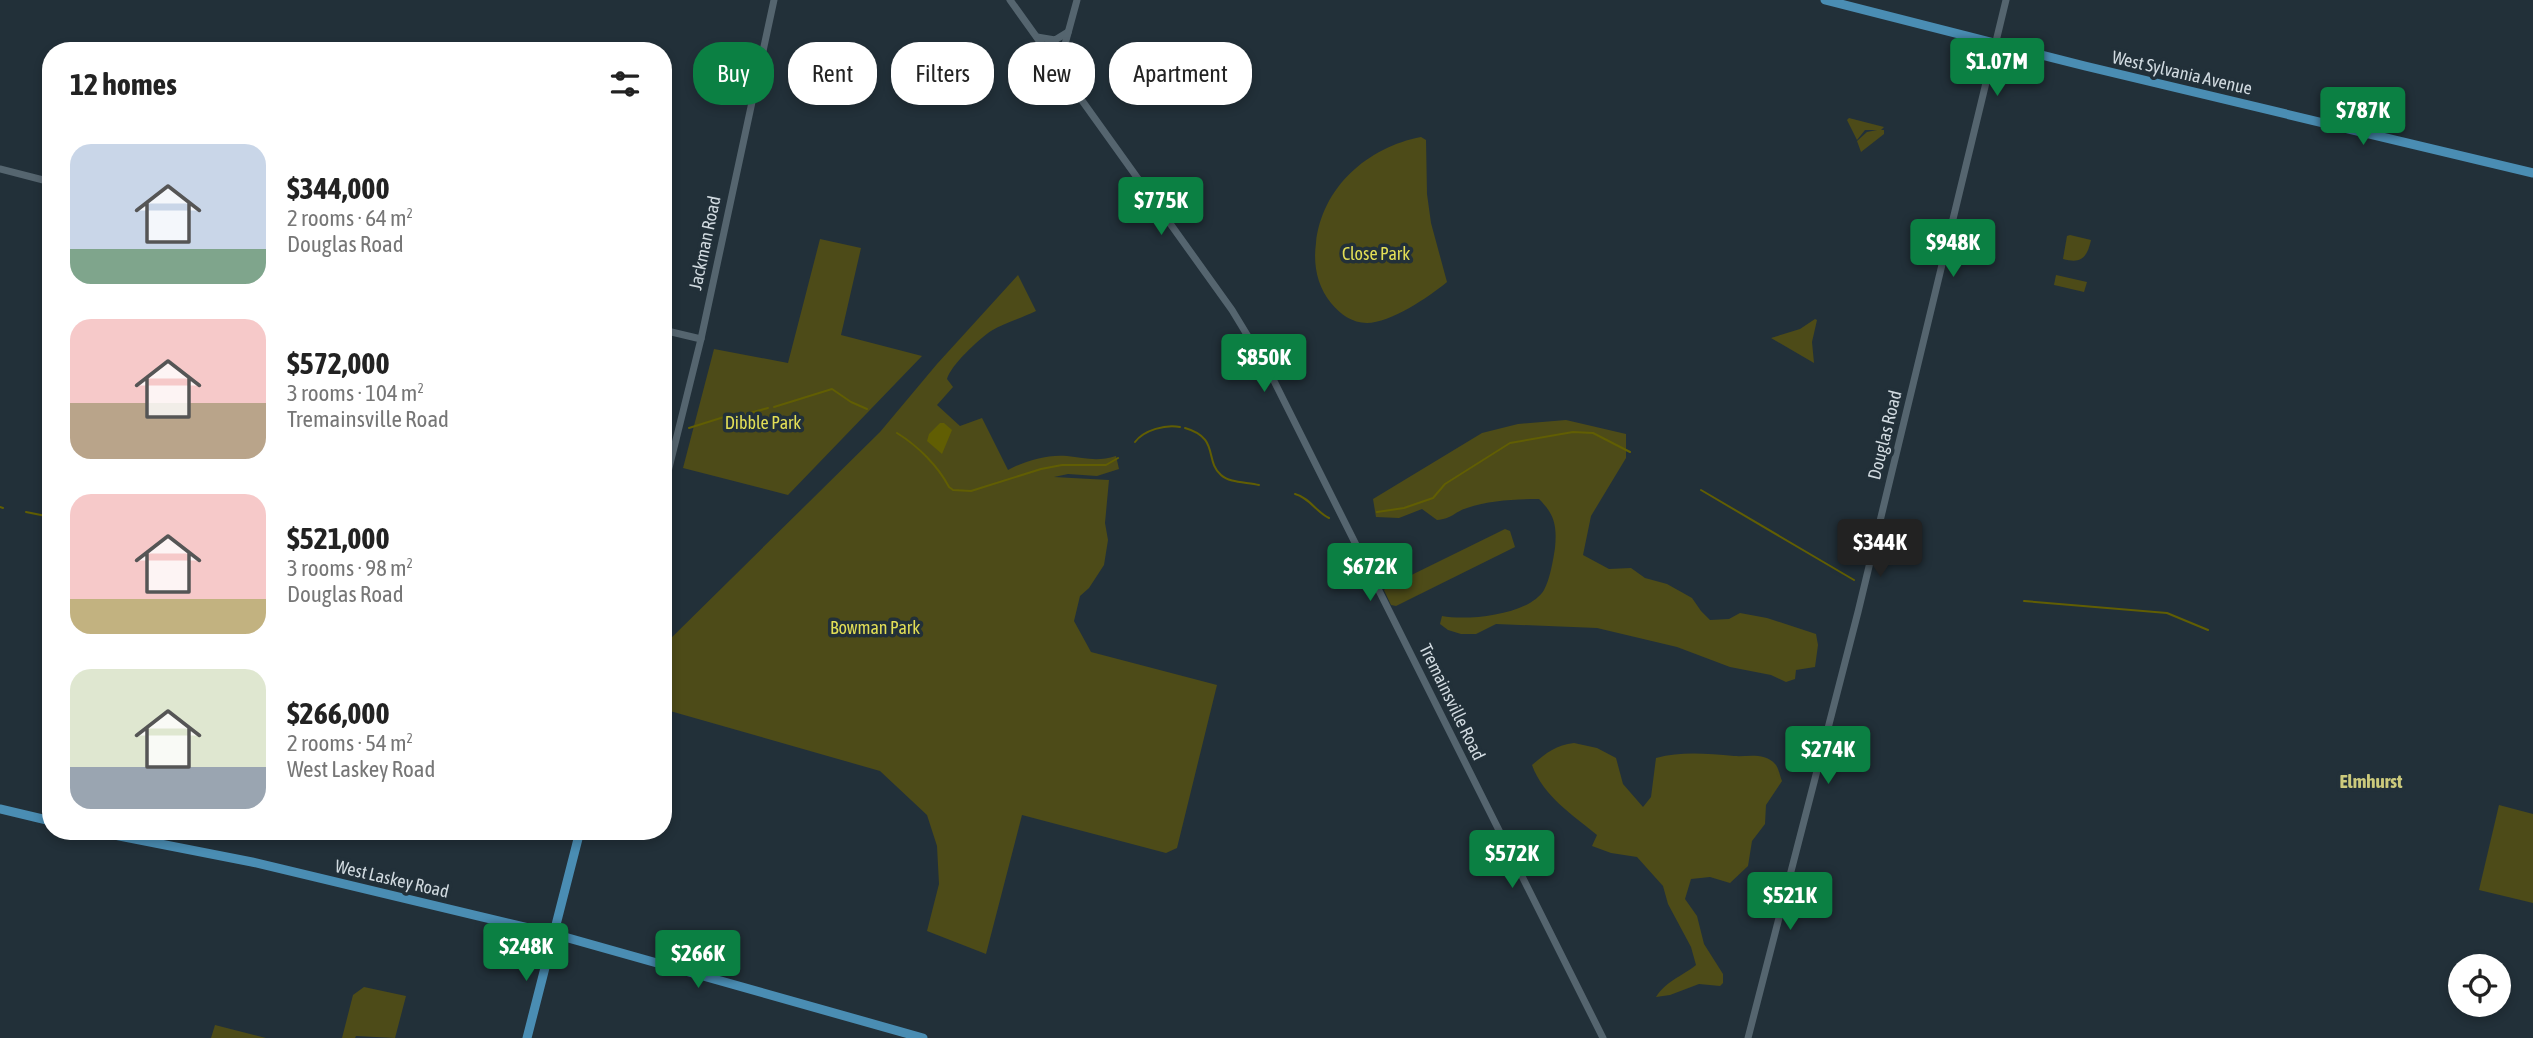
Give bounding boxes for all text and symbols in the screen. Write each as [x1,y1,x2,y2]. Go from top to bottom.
pin: $1.07M [1940,38,2054,98]
chip: Buy [693,42,774,105]
chip: Rent [788,42,877,105]
chip: Filters [891,42,994,105]
chip: New [1008,42,1095,105]
chip: Apartment [1109,42,1252,105]
street label: West Sylvania Avenue [2110,46,2254,99]
text: $1.07M [1966,48,2028,74]
icon: filters [606,65,644,103]
text: 12 homes [70,67,177,101]
pin: $787K [2314,88,2412,147]
text: $787K [2336,97,2390,123]
text: $344,000 [287,171,390,205]
icon: home [126,172,210,256]
pin: $775K [1112,177,1210,237]
text: $775K [1134,187,1188,213]
street label: Jackman Road [684,194,725,292]
text: 2 rooms · 64 m² [287,205,413,231]
pin: $948K [1904,219,2002,279]
text: $948K [1926,229,1980,255]
text: Douglas Road [287,231,404,257]
park label: Close Park [1342,243,1410,264]
pin: $850K [1215,334,1313,394]
text: $850K [1237,344,1291,370]
text: $572,000 [287,346,390,380]
icon: home [126,347,210,431]
text: 3 rooms · 104 m² [287,380,424,406]
street label: Douglas Road [1863,388,1906,482]
text: Tremainsville Road [287,406,449,432]
park label: Dibble Park [725,412,801,433]
pin: $344K [1831,520,1929,579]
text: $521,000 [287,521,390,555]
icon: home [126,522,210,606]
text: $344K [1853,529,1907,555]
pin: $672K [1321,544,1419,603]
text: $672K [1343,553,1397,579]
text: 3 rooms · 98 m² [287,555,413,581]
text: Douglas Road [287,581,404,607]
park label: Bowman Park [830,617,920,638]
street label: Tremainsville Road [1415,640,1490,763]
text: $266,000 [287,696,390,730]
icon: home [126,697,210,781]
pin: $274K [1779,726,1877,786]
text: 2 rooms · 54 m² [287,730,413,756]
text: $274K [1801,736,1855,762]
text: West Laskey Road [287,756,435,782]
district label: Elmhurst [2340,770,2403,792]
pin: $572K [1463,830,1561,890]
text: $572K [1485,840,1539,866]
street label: West Laskey Road [333,855,451,902]
pin: $521K [1741,872,1839,932]
text: $521K [1763,882,1817,908]
pin: $248K [477,923,575,983]
pin: $266K [649,930,747,990]
text: $248K [499,933,553,959]
text: $266K [671,940,725,966]
map controls [2448,954,2511,1017]
button: locate [2448,954,2511,1017]

